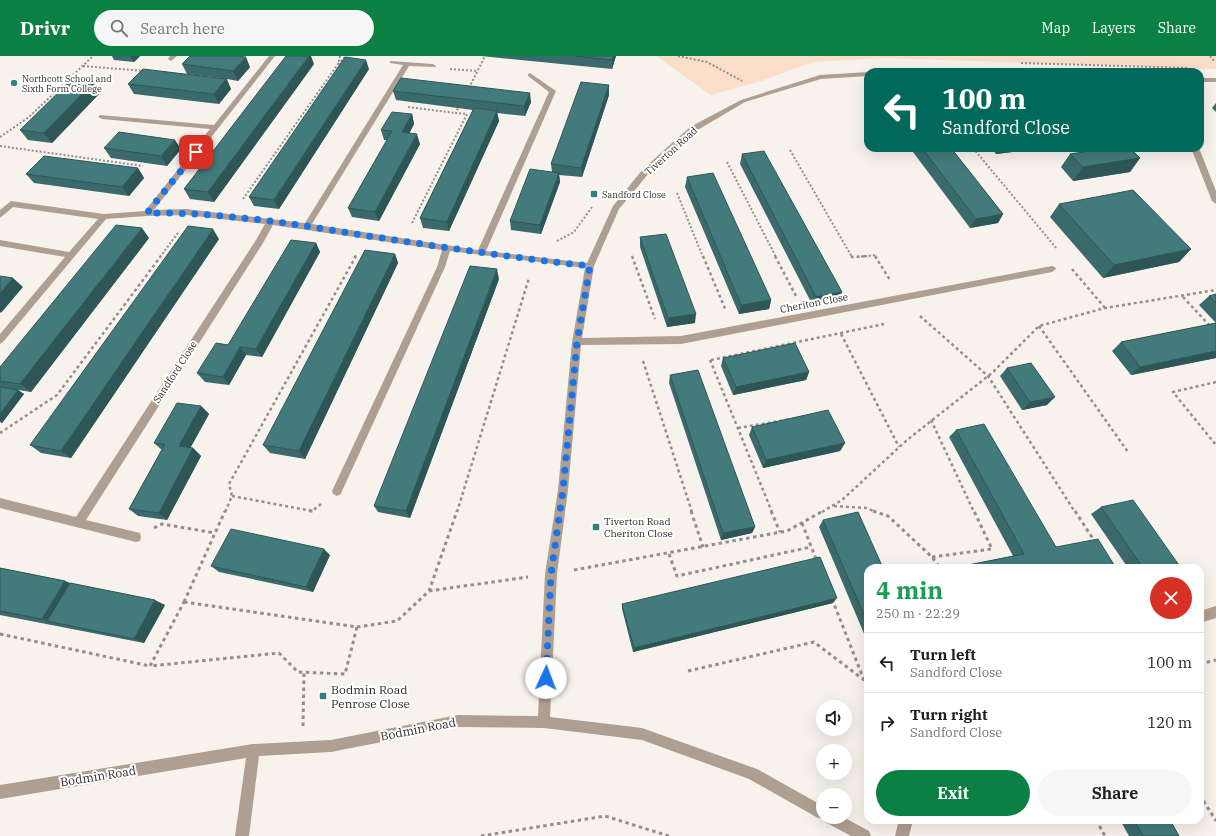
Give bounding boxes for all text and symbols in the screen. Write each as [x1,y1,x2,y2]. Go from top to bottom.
search box [94,10,374,46]
text: Drivr [20,16,70,40]
icon: search [108,17,130,39]
text: Search here [140,19,225,38]
text: Map [1042,19,1070,37]
text: Layers [1092,19,1136,37]
text: Share [1158,19,1196,37]
place label: Northcott School and Sixth Form College [22,73,112,94]
marker: Northcott School and Sixth Form College [9,78,19,88]
text: 100 m [942,80,1026,117]
icon: left [876,84,928,136]
text: Sandford Close [942,116,1070,139]
street label: Tiverton Road [642,124,700,178]
pin [179,135,213,169]
icon: arrive [185,141,207,163]
marker: Sandford Close [589,189,599,199]
place label: Sandford Close [602,189,666,200]
street label: Cheriton Close [779,290,849,316]
street label: Sandford Close [150,339,200,405]
place label: Tiverton Road Cheriton Close [604,515,673,540]
marker: Tiverton Road Cheriton Close [591,522,601,532]
text: 4 min [876,574,943,606]
button: close [1150,577,1192,619]
text: 250 m · 22:29 [876,605,960,622]
text: Turn left [910,645,976,664]
icon: left [876,652,898,674]
text: 100 m [1147,653,1192,672]
position arrow [525,657,567,699]
text: Sandford Close [910,664,1002,681]
place label: Bodmin Road Penrose Close [331,682,410,711]
marker: Bodmin Road Penrose Close [318,691,328,701]
map controls [816,700,852,824]
button: sound [816,700,852,736]
text: Turn right [910,705,988,724]
icon: right [876,712,898,734]
text: 120 m [1147,713,1192,732]
street label: Bodmin Road [379,714,457,744]
text: Sandford Close [910,724,1002,741]
button: + [816,744,852,780]
street label: Bodmin Road [59,763,137,789]
button: Exit [876,770,1030,816]
button: Share [1038,770,1192,816]
button: − [816,788,852,824]

